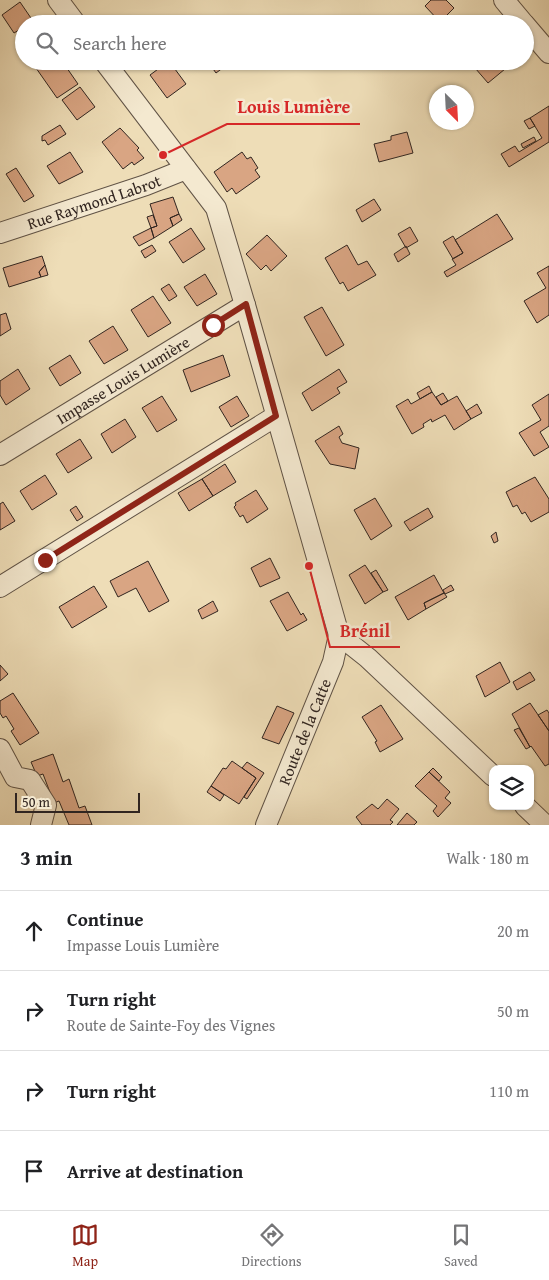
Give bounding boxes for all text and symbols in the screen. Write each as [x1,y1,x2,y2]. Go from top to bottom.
search box [15,15,534,70]
icon: search [33,29,61,57]
text: Search here [73,29,167,57]
north arrow [429,85,474,130]
callout: Louis Lumière [227,91,360,124]
text: Louis Lumière [238,93,351,120]
street label: Rue Raymond Labrot [24,168,165,235]
route start [202,314,225,337]
street label: Impasse Louis Lumière [52,330,194,430]
route end [34,549,57,572]
callout: Brénil [330,614,400,647]
text: Brénil [340,617,390,644]
street label: Route de la Catte [272,675,337,788]
map controls [489,765,534,810]
button: layers [489,765,534,810]
scale bar [15,790,140,813]
text: 50 m [22,792,50,812]
text: 3 min [20,842,72,873]
text: Walk · 180 m [446,846,529,870]
text: Continue [67,905,144,933]
icon: ahead [20,917,48,945]
text: 20 m [497,919,529,943]
text: Impasse Louis Lumière [67,933,219,957]
text: Turn right [67,985,156,1013]
icon: right [20,997,48,1025]
text: 50 m [497,999,529,1023]
text: Route de Sainte-Foy des Vignes [67,1013,275,1037]
icon: right [20,1077,48,1105]
text: Turn right [67,1077,156,1105]
text: 110 m [489,1079,529,1103]
icon: arrive [20,1157,48,1185]
text: Arrive at destination [67,1157,243,1185]
tab: Map [71,1221,99,1271]
tab: Directions [241,1221,302,1271]
tab: Saved [444,1221,478,1271]

